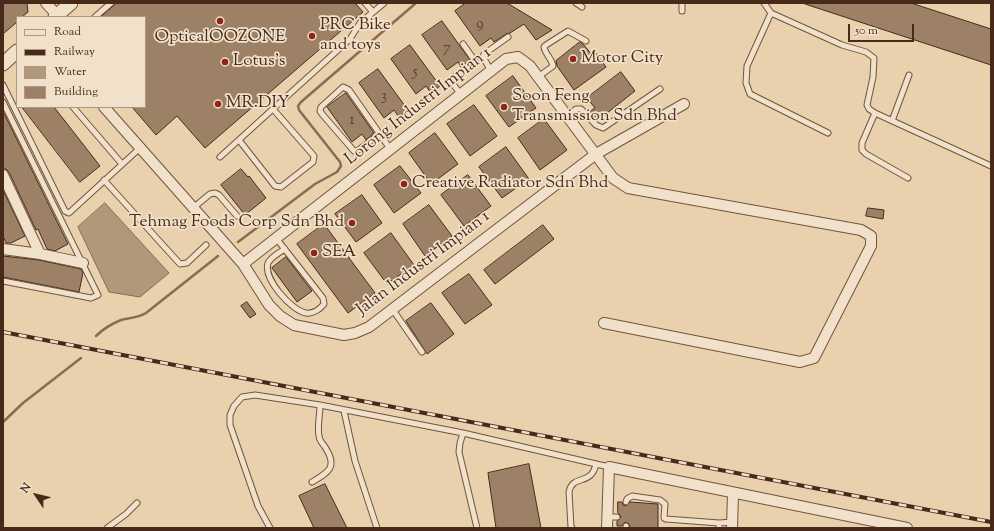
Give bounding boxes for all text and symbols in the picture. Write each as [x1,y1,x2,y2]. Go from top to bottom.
legend [16,16,146,108]
marker: OpticalOOZONE [215,16,225,26]
place label: PRC Bike and toys [320,16,391,56]
house number: 9 [476,16,484,34]
scale bar [850,16,916,42]
text: 50 m [855,22,878,40]
text: Road [54,23,81,41]
place label: OpticalOOZONE [154,28,286,48]
marker: PRC Bike and toys [307,31,317,41]
house number: 7 [443,40,451,58]
text: Railway [54,43,95,61]
street label: Lorong Industri Impian 1 [342,44,496,170]
place label: Motor City [581,49,663,69]
place label: Lotus's [233,52,285,72]
marker: Motor City [568,54,578,64]
marker: Lotus's [220,57,230,67]
text: Water [54,63,86,81]
house number: 5 [412,64,418,82]
text: Building [54,83,98,101]
place label: Soon Feng Transmission Sdn Bhd [512,87,677,127]
house number: 3 [381,88,387,106]
place label: MR.DIY [226,94,289,114]
marker: MR.DIY [213,99,223,109]
marker: Soon Feng Transmission Sdn Bhd [499,102,509,112]
house number: 1 [349,112,355,130]
place label: Creative Radiator Sdn Bhd [412,174,608,194]
marker: Creative Radiator Sdn Bhd [399,179,409,189]
street label: Jalan Industri Impian 1 [353,207,495,321]
place label: Tehmag Foods Corp Sdn Bhd [129,213,344,233]
marker: Tehmag Foods Corp Sdn Bhd [347,218,357,228]
place label: SEA [322,243,356,263]
marker: SEA [309,248,319,258]
north arrow [16,475,56,515]
text: N [17,480,35,496]

